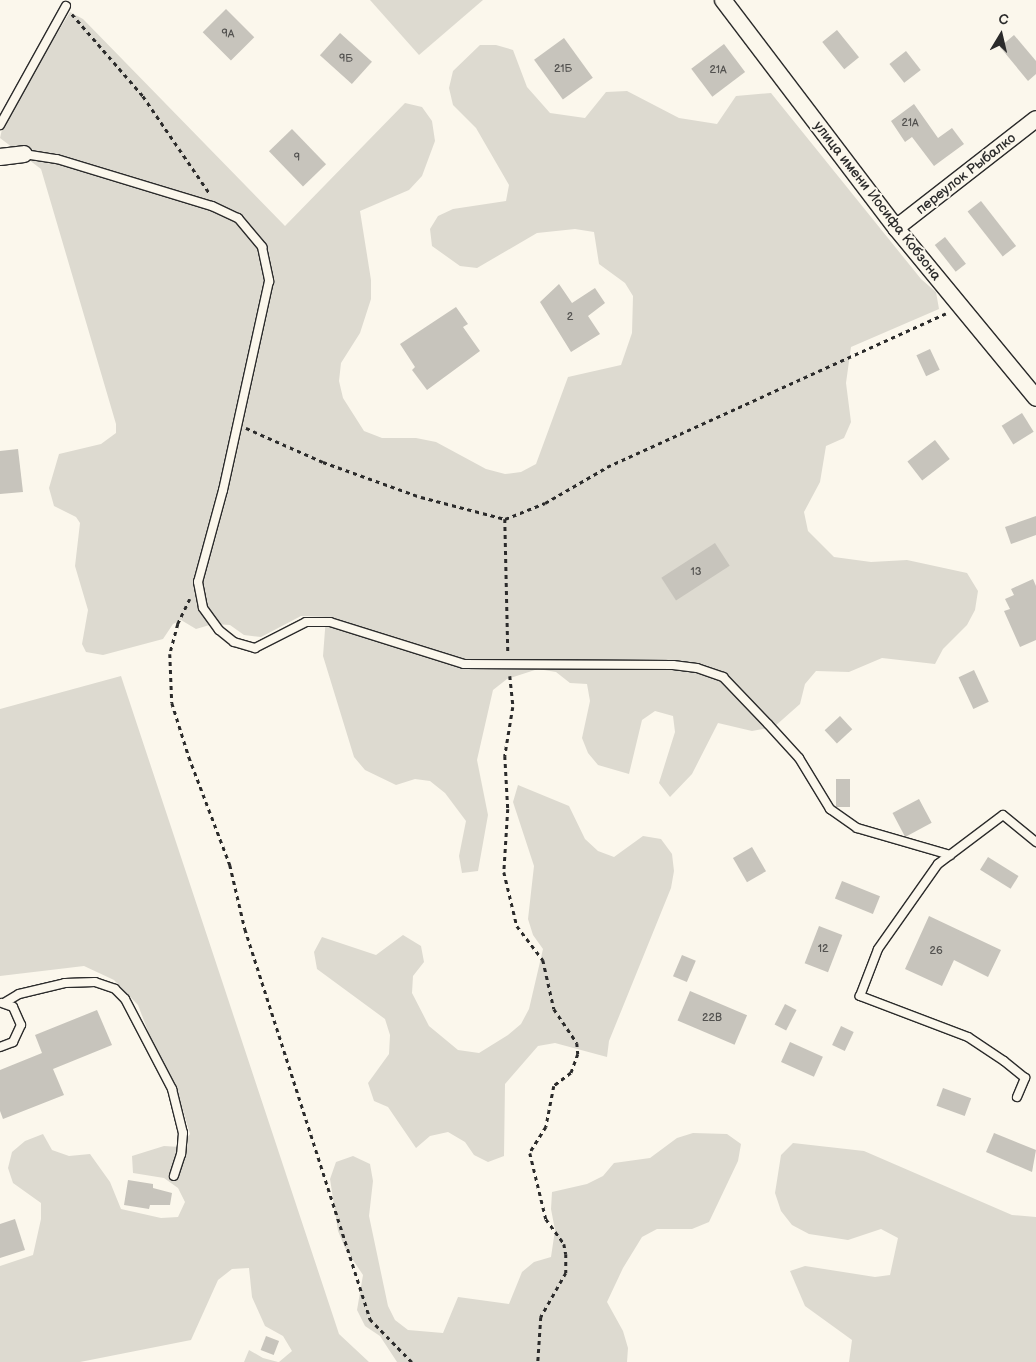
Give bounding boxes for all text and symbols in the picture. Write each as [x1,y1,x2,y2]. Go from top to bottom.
north arrow [976,10,1026,60]
text: С [997,11,1010,29]
house number: 9А [221,27,235,41]
house number: 9Б [339,52,353,66]
house number: 21Б [554,62,572,76]
house number: 21А [709,63,727,77]
house number: 21А [901,116,919,130]
street label: улица имени Иосифа Кобзона [810,118,944,284]
street label: переулок Рыбалко [913,130,1019,218]
house number: 9 [294,151,300,165]
house number: 2 [567,310,573,324]
house number: 13 [690,565,702,579]
house number: 12 [818,942,828,956]
house number: 26 [929,944,943,958]
house number: 22В [702,1011,722,1025]

